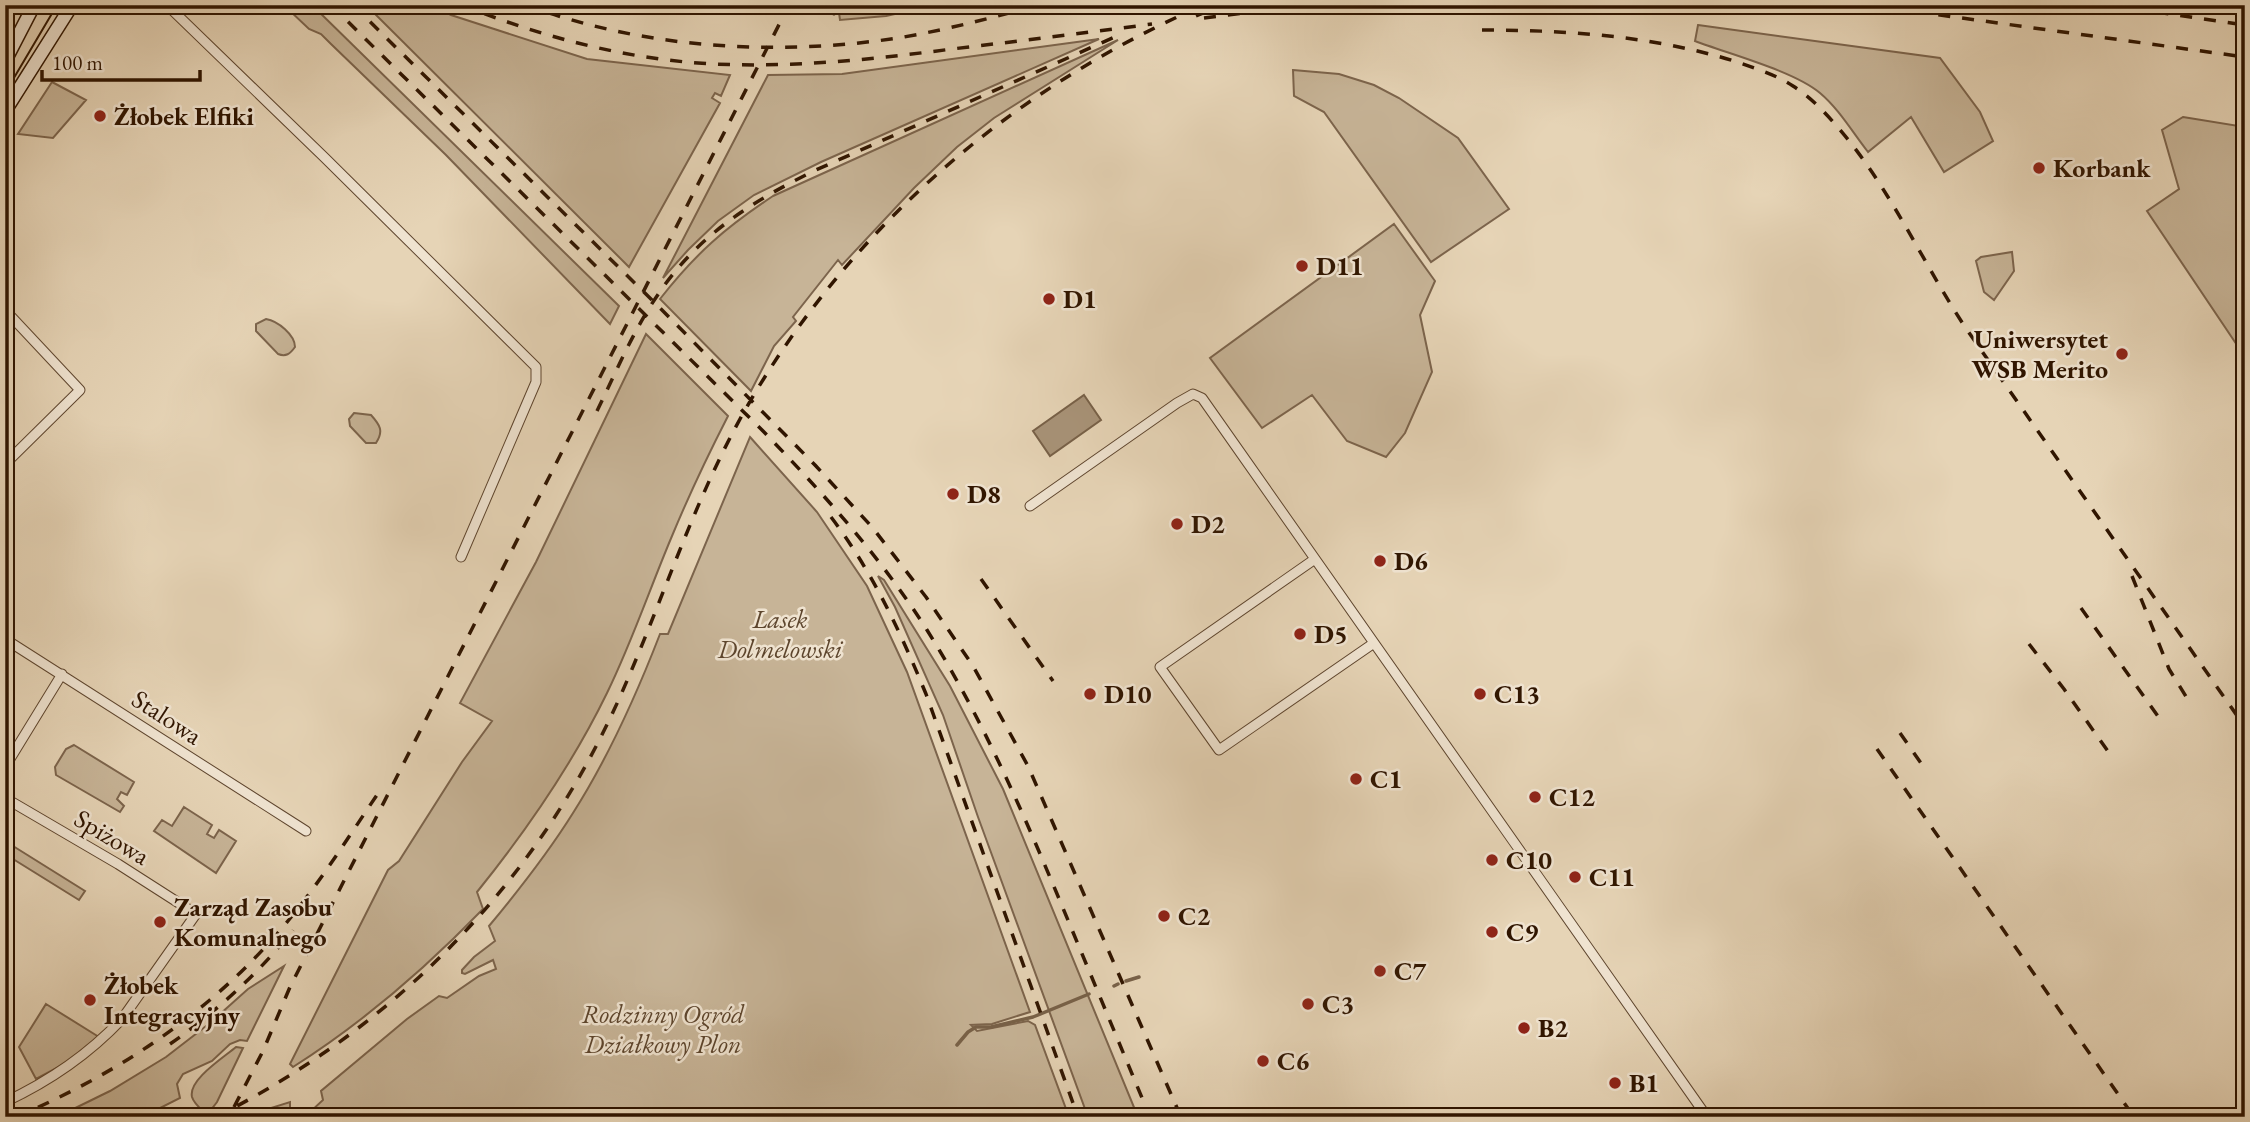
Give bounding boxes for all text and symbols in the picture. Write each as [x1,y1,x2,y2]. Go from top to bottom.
scale bar [42,38,200,82]
text: 100 m [52,49,103,76]
place label: Żłobek Elfiki [114,99,254,133]
marker: Żłobek Elfiki [92,108,108,124]
place label: Korbank [2053,151,2151,185]
marker: Korbank [2031,160,2047,176]
place label: D11 [1316,249,1363,283]
marker: D11 [1294,258,1310,274]
place label: D1 [1063,282,1097,316]
marker: D1 [1041,291,1057,307]
place label: Uniwersytet WSB Merito [1971,322,2108,386]
marker: Uniwersytet WSB Merito [2114,346,2130,362]
place label: D8 [967,477,1001,511]
marker: D8 [945,486,961,502]
place label: D2 [1191,507,1225,541]
marker: D2 [1169,516,1185,532]
place label: D6 [1394,544,1428,578]
marker: D6 [1372,553,1388,569]
park label: Lasek Dolmelowski [717,602,844,666]
place label: D5 [1314,617,1348,651]
marker: D5 [1292,626,1308,642]
place label: D10 [1104,677,1152,711]
place label: C13 [1494,677,1540,711]
street label: Stalowa [125,682,209,753]
marker: D10 [1082,686,1098,702]
marker: C13 [1472,686,1488,702]
place label: C1 [1370,762,1402,796]
marker: C1 [1348,771,1364,787]
place label: C12 [1549,780,1595,814]
marker: C12 [1527,789,1543,805]
street label: Spiżowa [68,801,156,873]
place label: C10 [1506,843,1552,877]
marker: C10 [1484,852,1500,868]
place label: C11 [1589,860,1635,894]
marker: C11 [1567,869,1583,885]
place label: Zarząd Zasobu Komunalnego [174,890,333,954]
place label: C2 [1178,899,1210,933]
marker: C2 [1156,908,1172,924]
marker: Zarząd Zasobu Komunalnego [152,914,168,930]
place label: C9 [1506,915,1538,949]
marker: C9 [1484,924,1500,940]
place label: C7 [1394,954,1426,988]
marker: C7 [1372,963,1388,979]
place label: Żłobek Integracyjny [104,968,241,1032]
place label: C3 [1322,987,1354,1021]
marker: Żłobek Integracyjny [82,992,98,1008]
marker: C3 [1300,996,1316,1012]
park label: Rodzinny Ogród Działkowy Plon [581,997,745,1061]
place label: B2 [1538,1011,1568,1045]
marker: B2 [1516,1020,1532,1036]
place label: C6 [1277,1044,1309,1078]
marker: C6 [1255,1053,1271,1069]
place label: B1 [1629,1066,1659,1100]
marker: B1 [1607,1075,1623,1091]

